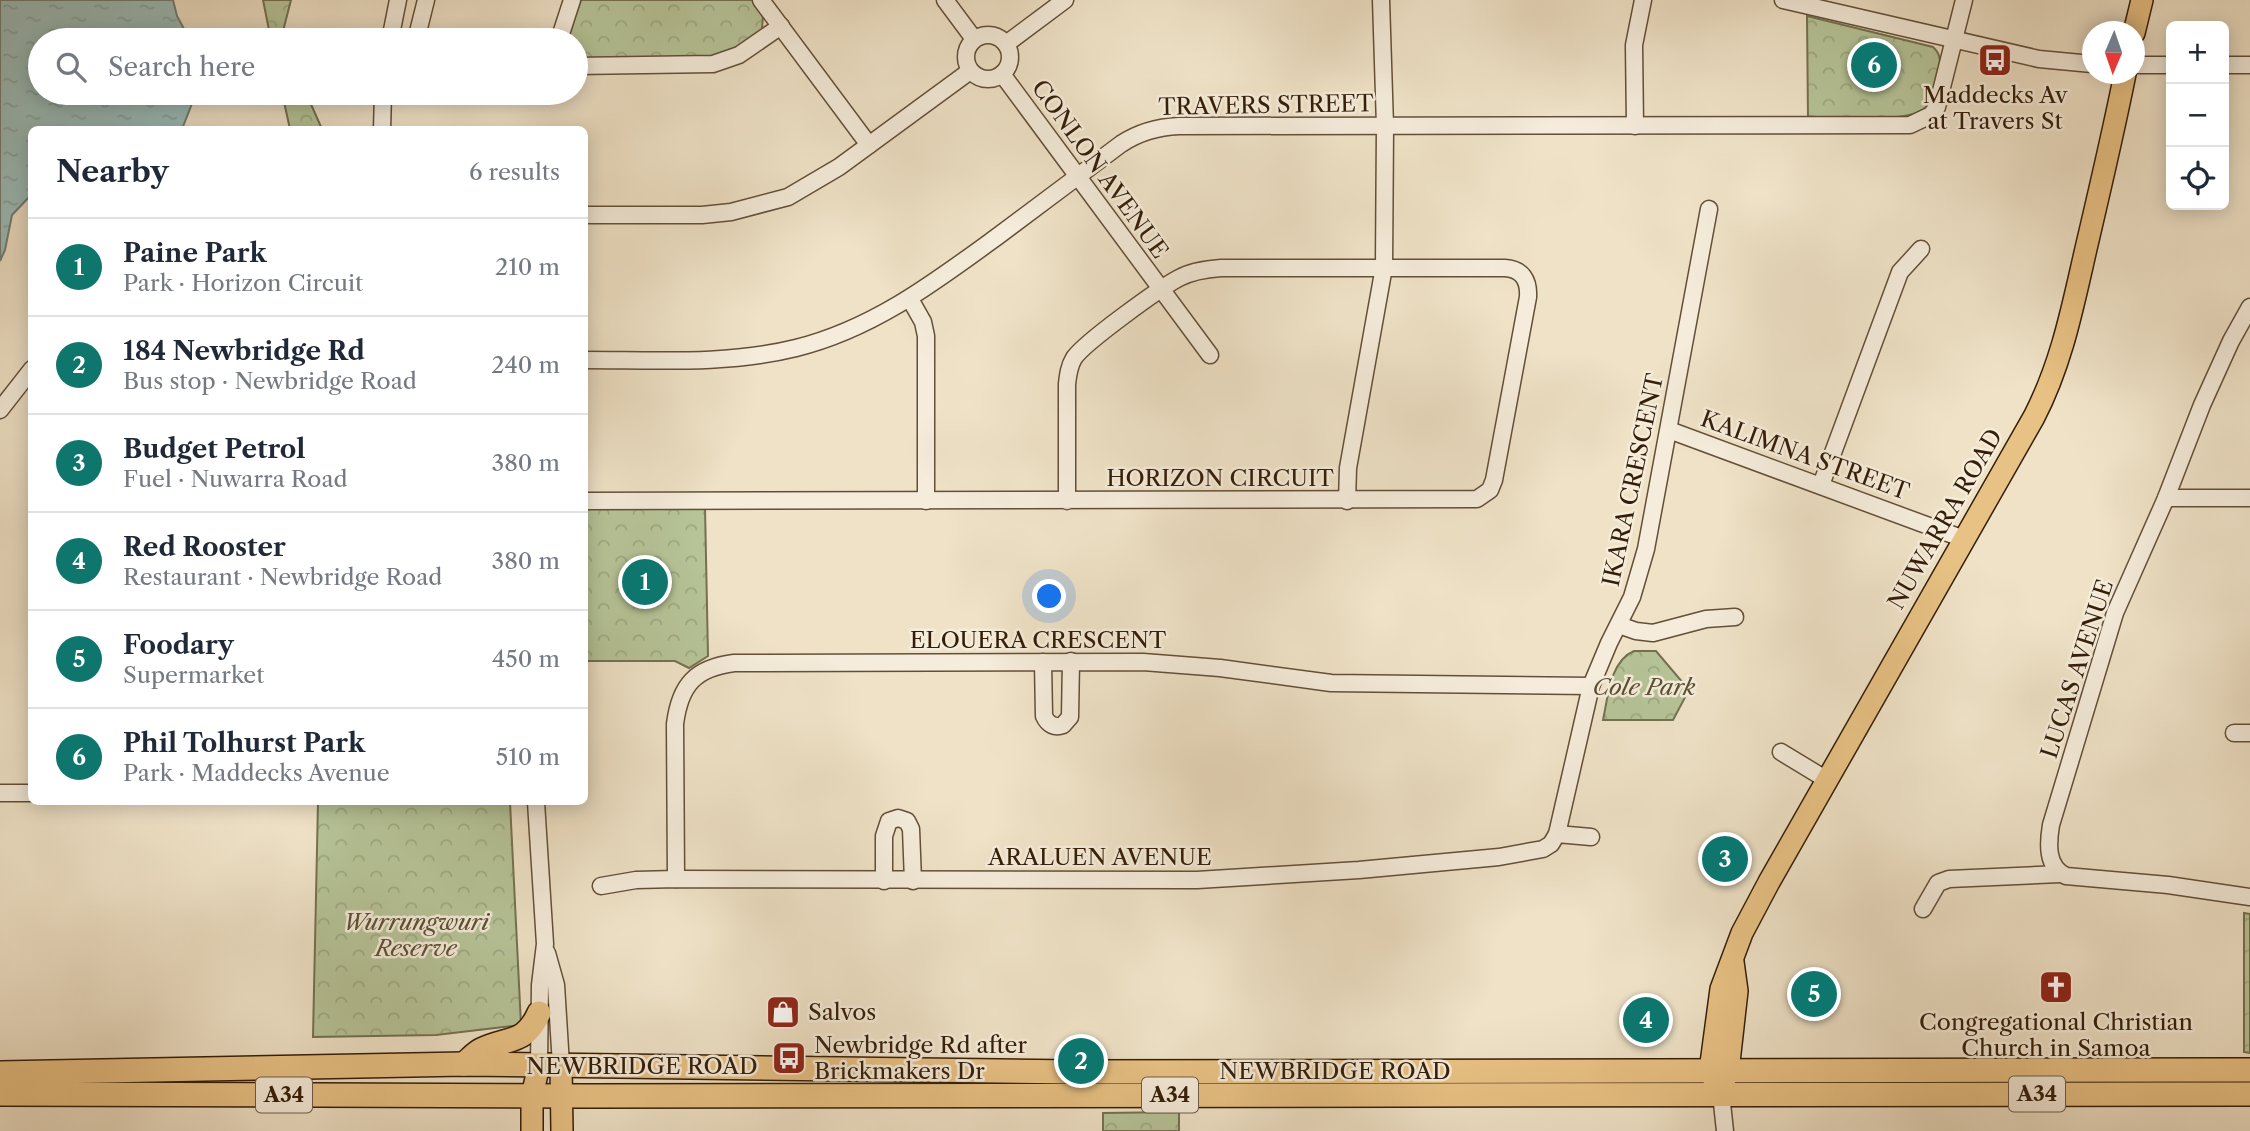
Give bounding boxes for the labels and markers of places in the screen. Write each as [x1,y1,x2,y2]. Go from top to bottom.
pin: 6 [1851,39,1897,91]
bus stop icon: Maddecks Av at Travers St [1976,41,2014,79]
place label: Maddecks Av at Travers St [1923,81,2068,135]
pin: 1 [622,556,668,608]
pin: 3 [1702,833,1748,885]
pin: 5 [1791,968,1837,1020]
church icon: Congregational Christian Church in Samoa [2037,968,2075,1006]
shop icon: Salvos [764,993,802,1031]
pin: 4 [1623,994,1669,1046]
place label: Salvos [808,998,876,1026]
place label: Congregational Christian Church in Samoa [1919,1008,2193,1062]
place label: Newbridge Rd after Brickmakers Dr [814,1031,1027,1085]
pin: 2 [1058,1035,1104,1087]
bus stop icon: Newbridge Rd after Brickmakers Dr [770,1039,808,1077]

